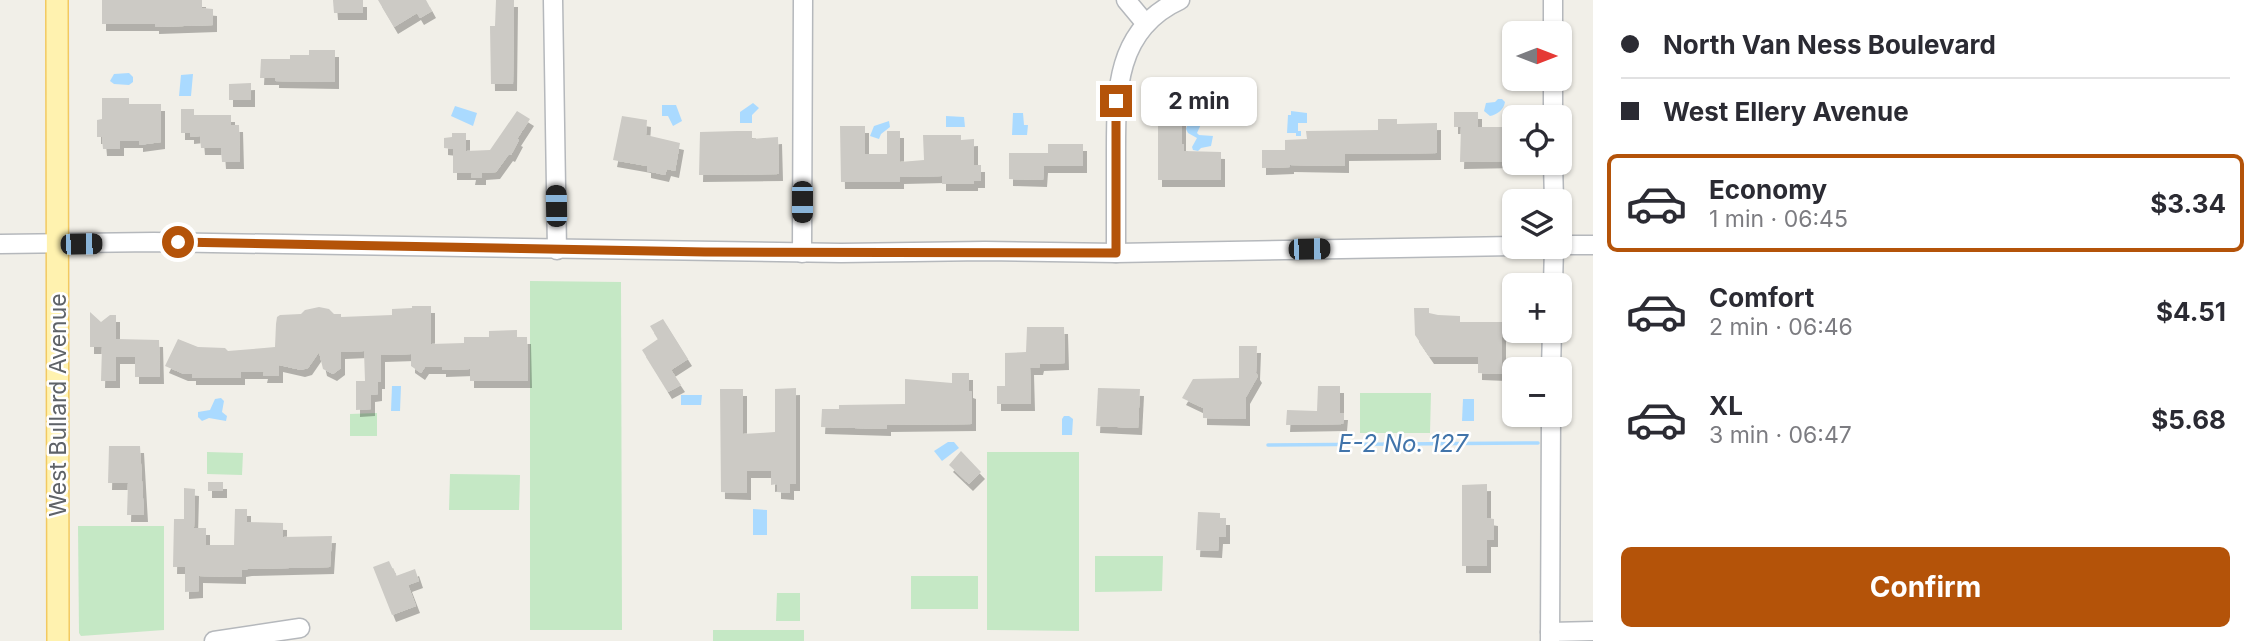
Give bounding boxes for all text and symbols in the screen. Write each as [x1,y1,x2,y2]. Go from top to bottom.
north arrow [1502,21,1572,91]
map controls [1502,21,1572,427]
text: North Van Ness Boulevard [1663,29,1996,60]
callout: 2 min [1140,76,1256,126]
route end [1100,85,1132,117]
text: 2 min [1168,87,1230,115]
text: West Ellery Avenue [1663,96,1909,127]
button: locate [1502,105,1572,175]
icon: car [1625,172,1688,235]
text: Economy [1709,174,1827,205]
car [792,181,813,223]
car [546,185,567,227]
text: $3.34 [2150,188,2226,219]
button: layers [1502,189,1572,259]
text: 1 min · 06:45 [1709,205,1848,233]
route start [162,226,194,258]
car [60,233,103,255]
car [1288,238,1331,260]
button: + [1502,273,1572,343]
icon: car [1625,280,1688,343]
text: Comfort [1709,282,1814,313]
street label: West Bullard Avenue [44,293,72,517]
text: $4.51 [2156,296,2226,327]
text: 2 min · 06:46 [1709,313,1853,341]
button: − [1502,357,1572,427]
icon: car [1625,388,1688,451]
text: XL [1709,390,1743,421]
text: $5.68 [2151,404,2226,435]
text: 3 min · 06:47 [1709,421,1852,449]
water label: E-2 No. 127 [1338,429,1470,458]
button: Confirm [1621,547,2230,627]

